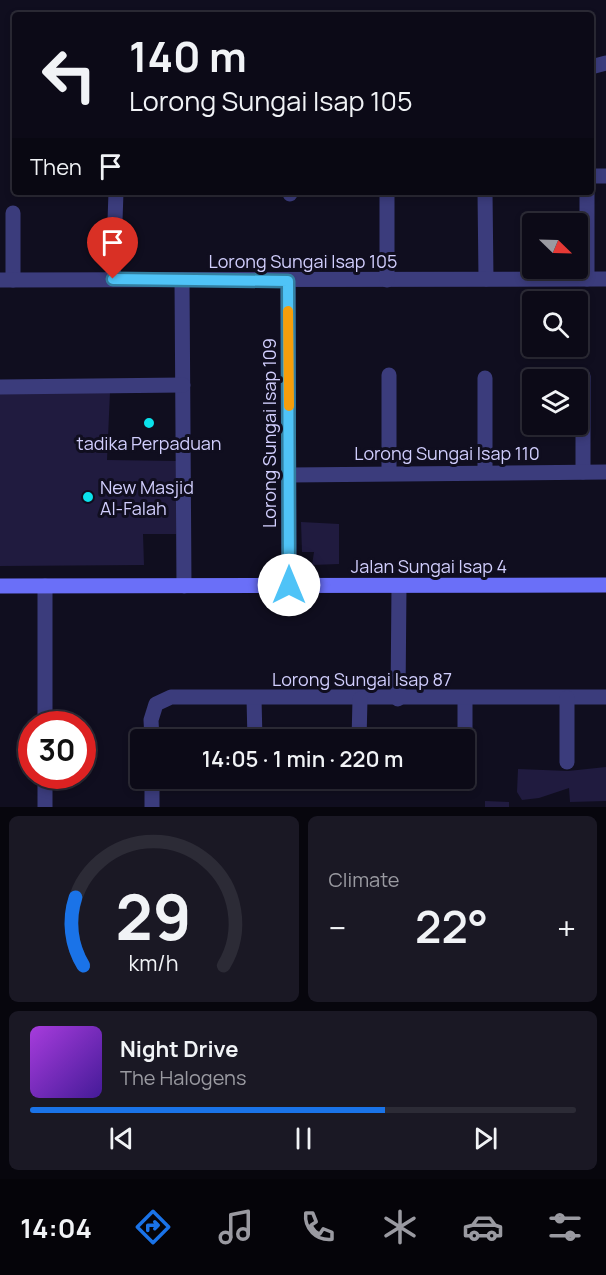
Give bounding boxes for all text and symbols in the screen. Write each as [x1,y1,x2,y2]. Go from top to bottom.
text: 140 m [129,27,247,85]
icon: left [30,36,108,114]
text: Lorong Sungai Isap 105 [129,82,412,119]
icon: arrive [94,150,127,183]
text: Then [30,152,82,182]
north arrow [522,213,588,279]
map controls [522,213,588,435]
pin [87,217,138,279]
icon: arrive [96,226,129,259]
street label: Lorong Sungai Isap 105 [209,249,397,273]
button: search [522,291,588,357]
street label: Lorong Sungai Isap 109 [257,338,281,528]
button: layers [522,369,588,435]
marker: tadika Perpaduan [142,416,156,430]
place label: tadika Perpaduan [76,431,222,455]
street label: Lorong Sungai Isap 110 [354,441,540,465]
place label: New Masjid Al-Falah [100,475,194,520]
marker: New Masjid Al-Falah [81,490,95,504]
position arrow [257,553,321,617]
street label: Jalan Sungai Isap 4 [351,554,507,578]
street label: Lorong Sungai Isap 87 [272,667,452,691]
speed limit sign: 30 [18,711,96,789]
text: 14:05 · 1 min · 220 m [202,744,403,774]
text: Climate [329,866,400,893]
text: 29 [116,873,192,959]
text: 22° [415,895,488,957]
text: − [329,905,346,950]
text: + [557,905,576,950]
text: km/h [129,948,179,977]
text: Night Drive [120,1034,239,1064]
text: The Halogens [120,1064,246,1091]
icon: previous [105,1122,138,1155]
icon: pause [287,1122,320,1155]
icon: next [469,1122,502,1155]
icon: directions [132,1206,174,1248]
icon: music [215,1206,257,1248]
icon: phone [297,1206,339,1248]
icon: climate [379,1206,421,1248]
icon: car [462,1206,504,1248]
icon: filters [544,1206,586,1248]
text: 14:04 [20,1209,92,1246]

